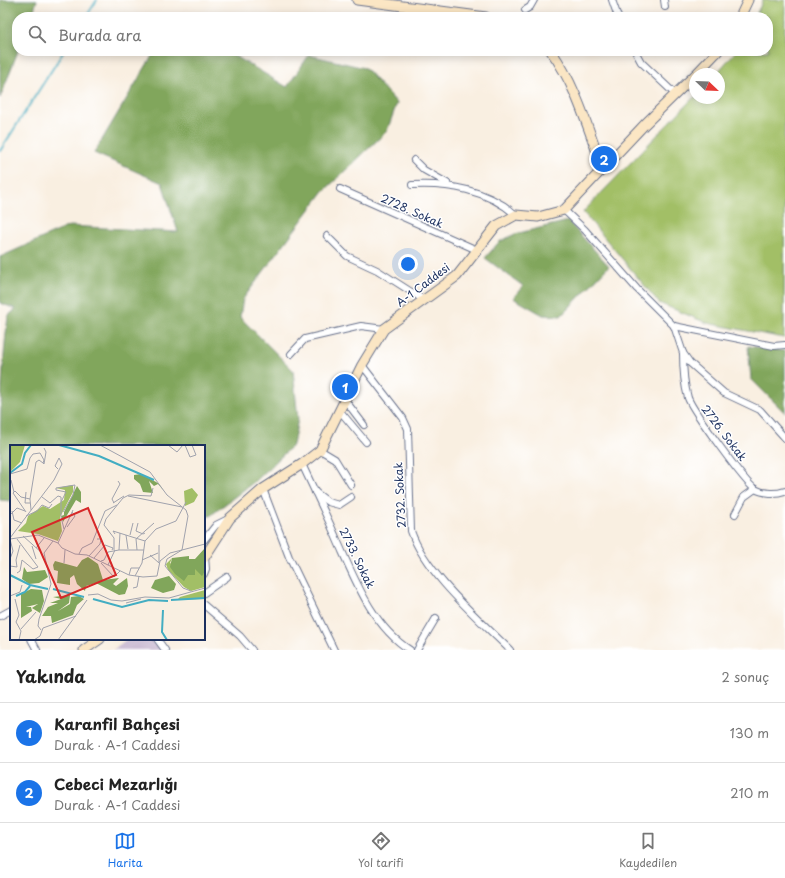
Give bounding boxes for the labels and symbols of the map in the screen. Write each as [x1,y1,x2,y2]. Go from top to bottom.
north arrow [689,68,725,104]
pin: 2 [591,144,617,174]
street label: 2728. Sokak [378,189,447,232]
your location [398,254,418,274]
street label: A-1 Caddesi [392,259,453,310]
pin: 1 [332,372,358,402]
street label: 2726. Sokak [698,401,752,465]
inset map [10,445,205,640]
street label: 2732. Sokak [389,461,410,528]
street label: 2733. Sokak [335,524,380,592]

